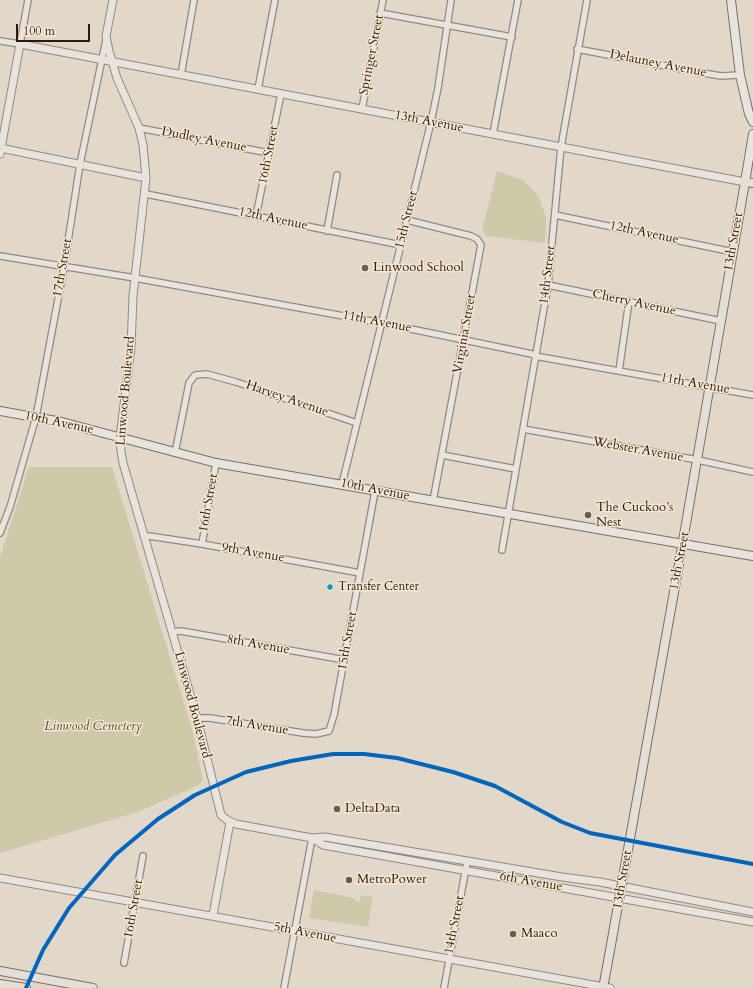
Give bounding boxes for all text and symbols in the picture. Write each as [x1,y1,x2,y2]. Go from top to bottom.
street label: Springer Street [357,13,387,97]
scale bar [18,16,92,42]
text: 100 m [23,23,55,39]
street label: Delauney Avenue [608,47,708,81]
street label: 13th Avenue [393,108,465,136]
street label: Dudley Avenue [160,124,248,156]
street label: 16th Street [256,124,282,186]
street label: 15th Street [392,189,422,251]
street label: 12th Avenue [237,204,309,234]
street label: 13th Street [721,211,747,273]
street label: 12th Avenue [608,218,680,248]
street label: 17th Street [50,237,76,299]
street label: 14th Street [537,245,559,305]
place label: Linwood School [373,260,464,276]
marker: Linwood School [360,263,370,273]
street label: Cherry Avenue [591,287,677,319]
street label: Virginia Street [450,293,480,375]
street label: 11th Avenue [341,308,413,336]
street label: Linwood Boulevard [113,336,139,446]
street label: 11th Avenue [659,370,731,398]
street label: Harvey Avenue [244,378,330,420]
street label: 10th Avenue [23,408,95,438]
street label: Webster Avenue [591,434,685,466]
street label: 16th Street [196,472,222,534]
street label: 10th Avenue [339,476,411,504]
place label: The Cuckoo’s Nest [596,500,673,531]
marker: The Cuckoo’s Nest [583,510,593,520]
street label: 13th Street [667,530,693,592]
street label: 9th Avenue [220,540,286,566]
place label: Transfer Center [338,580,419,594]
marker: Transfer Center [325,582,335,592]
street label: 15th Street [335,610,361,672]
street label: 8th Avenue [225,632,291,658]
street label: Linwood Boulevard [170,650,214,760]
street label: 7th Avenue [224,713,290,739]
park label: Linwood Cemetery [44,719,142,735]
place label: DeltaData [345,801,400,817]
marker: DeltaData [332,804,342,814]
street label: 13th Street [610,849,636,911]
street label: 6th Avenue [498,869,564,895]
place label: MetroPower [357,872,427,888]
marker: MetroPower [344,875,354,885]
street label: 16th Street [121,878,147,940]
street label: 14th Street [442,894,468,956]
street label: 5th Avenue [272,919,338,947]
place label: Maaco [521,926,557,942]
marker: Maaco [508,929,518,939]

